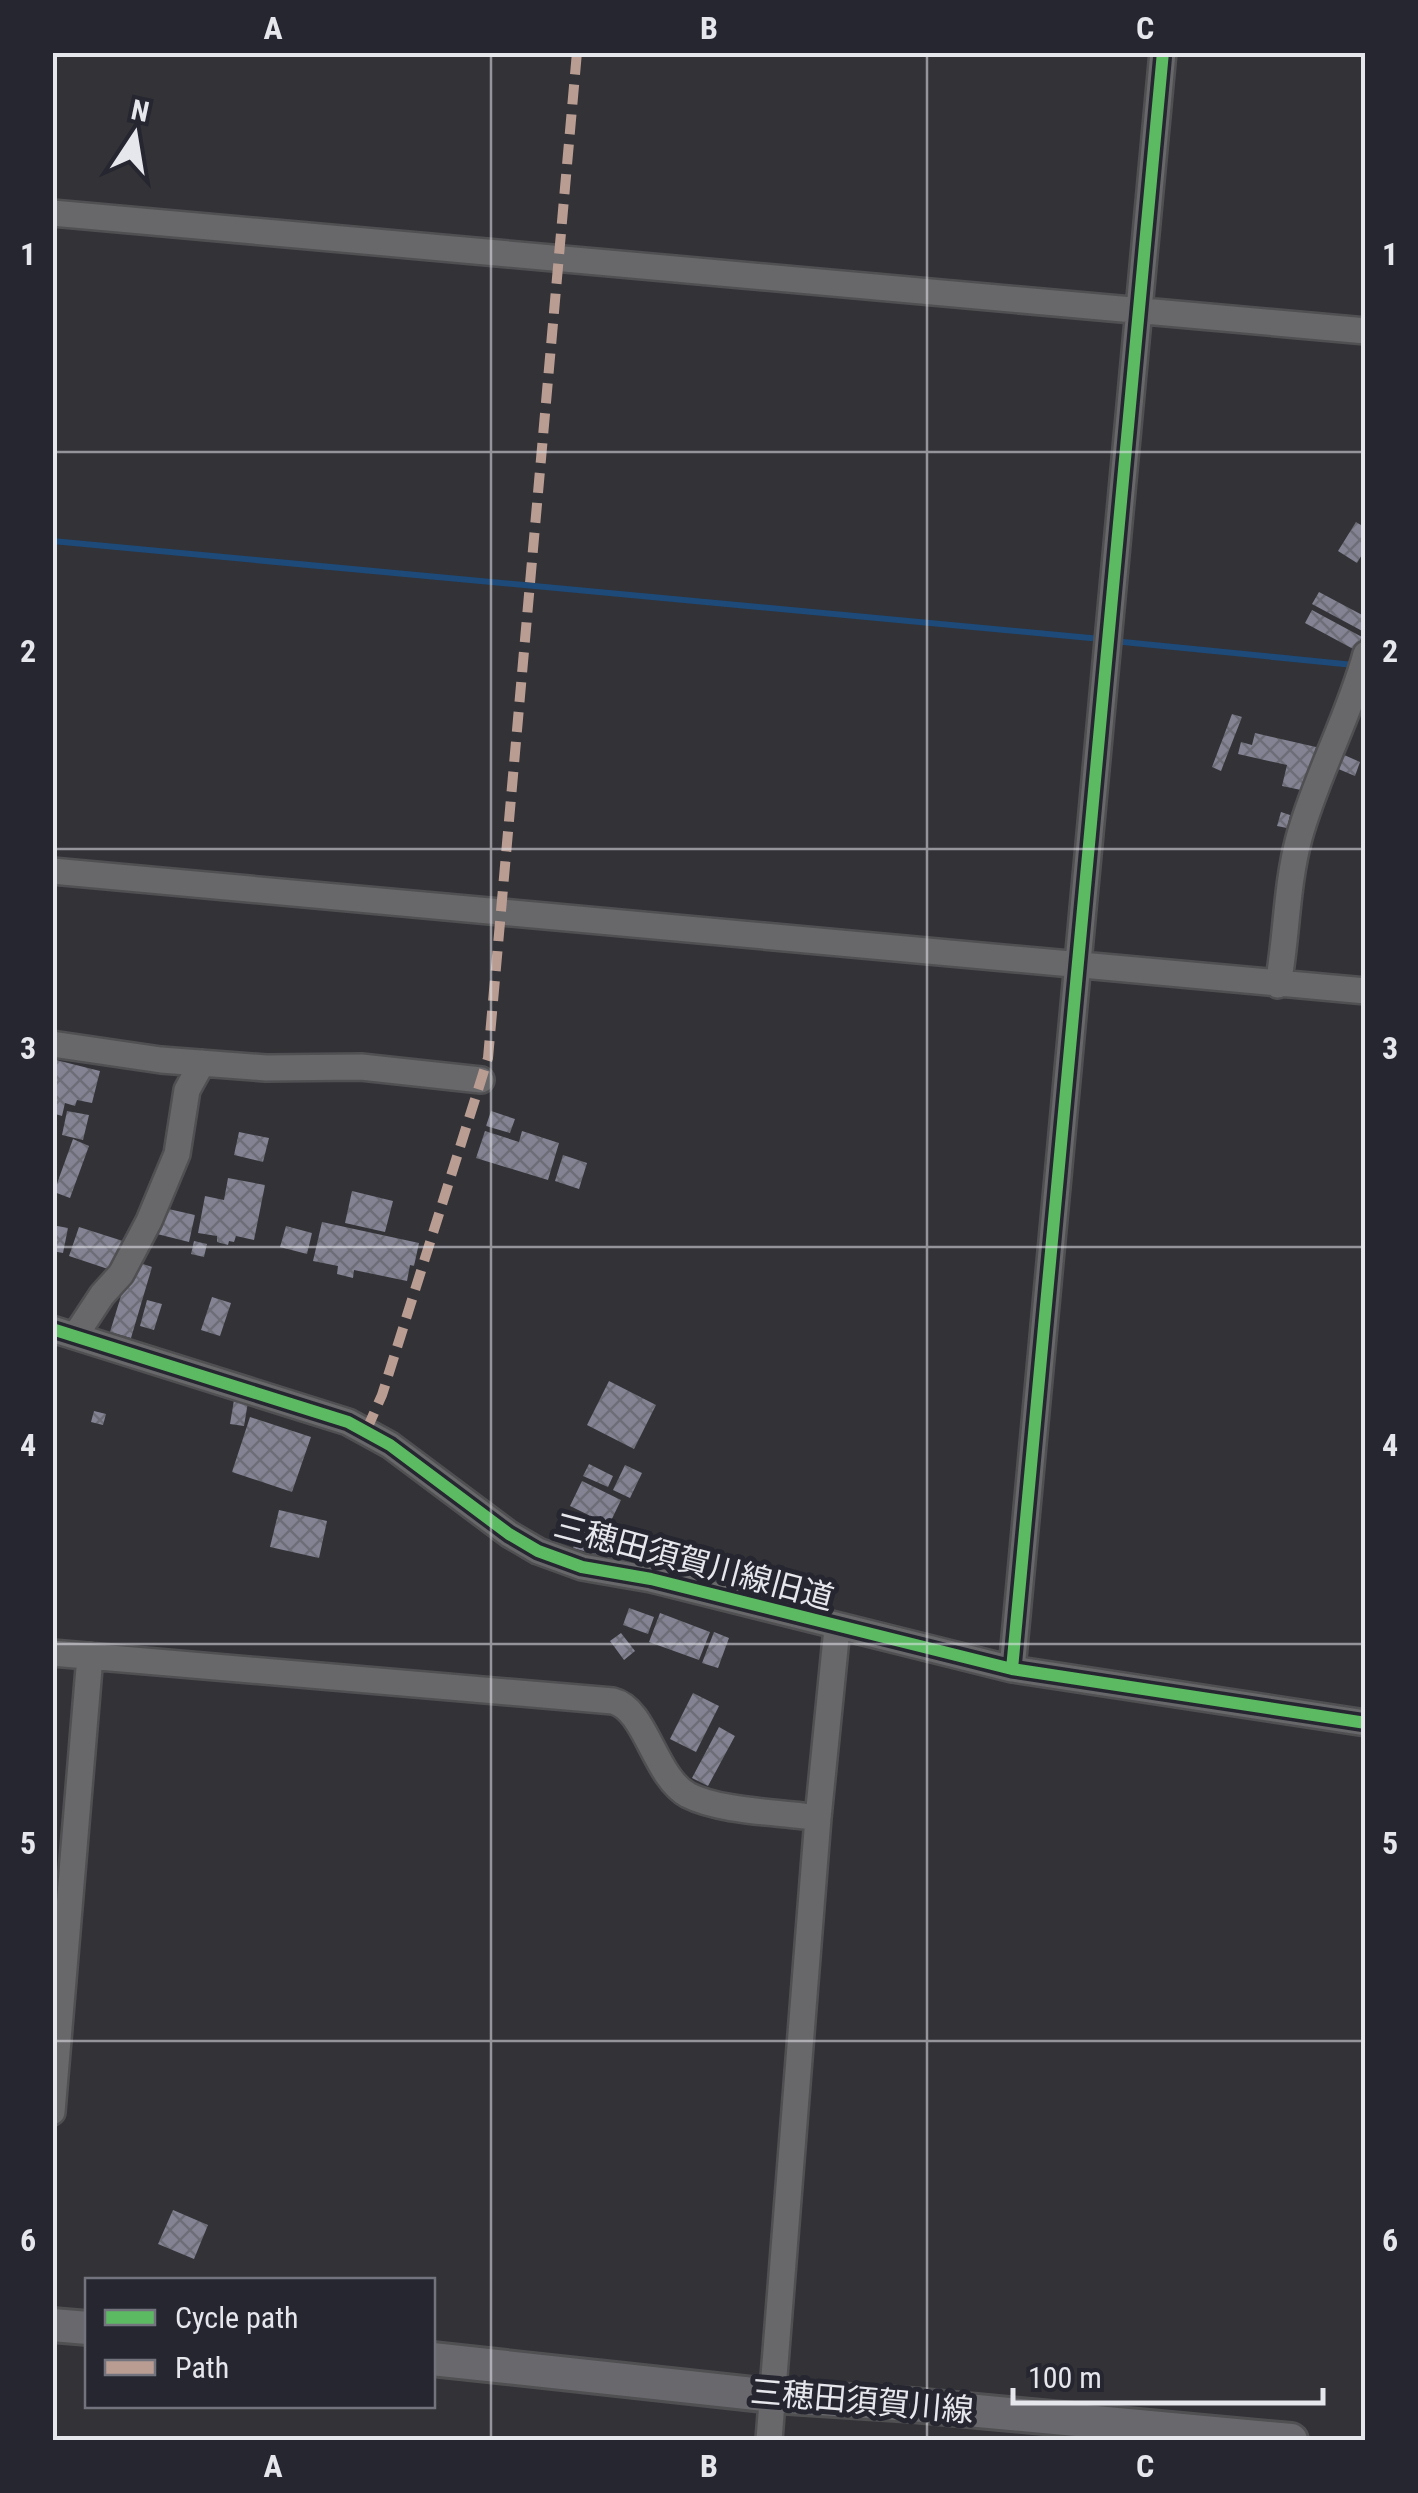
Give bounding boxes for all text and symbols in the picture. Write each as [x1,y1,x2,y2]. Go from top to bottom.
text: A [263,9,283,47]
text: B [700,9,718,47]
text: C [1136,9,1154,47]
north arrow [85,85,185,185]
text: N [128,93,152,129]
text: 1 [20,235,36,273]
text: 1 [1382,235,1398,273]
text: 2 [20,632,36,670]
text: 2 [1382,632,1398,670]
text: 3 [20,1029,36,1067]
text: 3 [1382,1029,1398,1067]
text: 4 [20,1426,36,1464]
text: 4 [1382,1426,1398,1464]
street label: 三穂田須賀川線旧道 [550,1506,838,1618]
text: 5 [20,1824,36,1862]
text: 5 [1382,1824,1398,1862]
text: 6 [20,2221,36,2259]
text: 6 [1382,2221,1398,2259]
legend [85,2278,435,2408]
text: Cycle path [175,2300,299,2335]
scale bar [1013,2343,1323,2405]
text: Path [175,2350,229,2385]
text: 100 m [1028,2360,1102,2395]
street label: 三穂田須賀川線 [749,2372,975,2430]
text: A [263,2447,283,2485]
text: B [700,2447,718,2485]
text: C [1136,2447,1154,2485]

